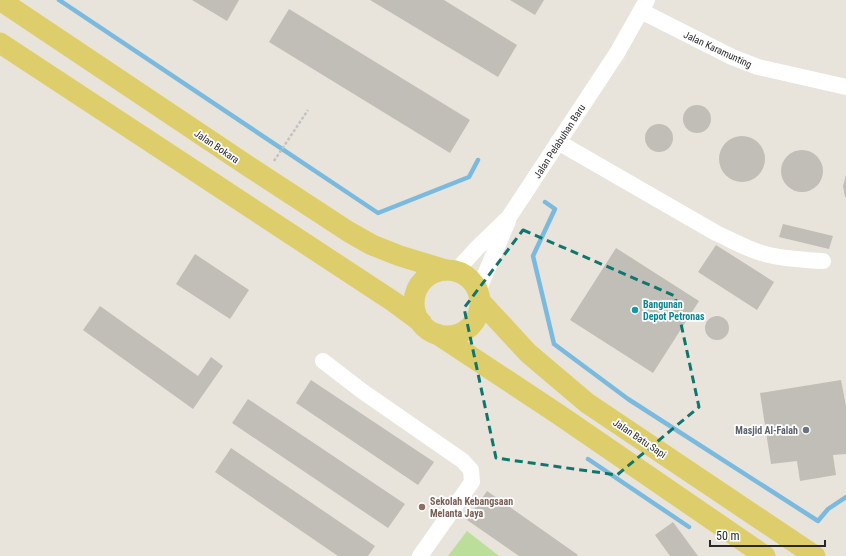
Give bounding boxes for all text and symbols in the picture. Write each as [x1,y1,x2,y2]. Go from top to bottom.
street label: Jalan Karamunting [682,29,754,70]
street label: Jalan Pelabuhan Baru [531,102,587,180]
street label: Jalan Bokara [192,128,241,165]
place label: Bangunan Depot Petronas [643,299,705,322]
marker: Bangunan Depot Petronas [630,305,640,315]
street label: Jalan Batu Sapi [611,417,668,460]
place label: Masjid Al-Falah [735,425,798,436]
marker: Masjid Al-Falah [801,425,811,435]
place label: Sekolah Kebangsaan Melanta Jaya [430,496,513,519]
marker: Sekolah Kebangsaan Melanta Jaya [417,502,427,512]
scale bar [710,522,825,548]
text: 50 m [716,529,740,543]

